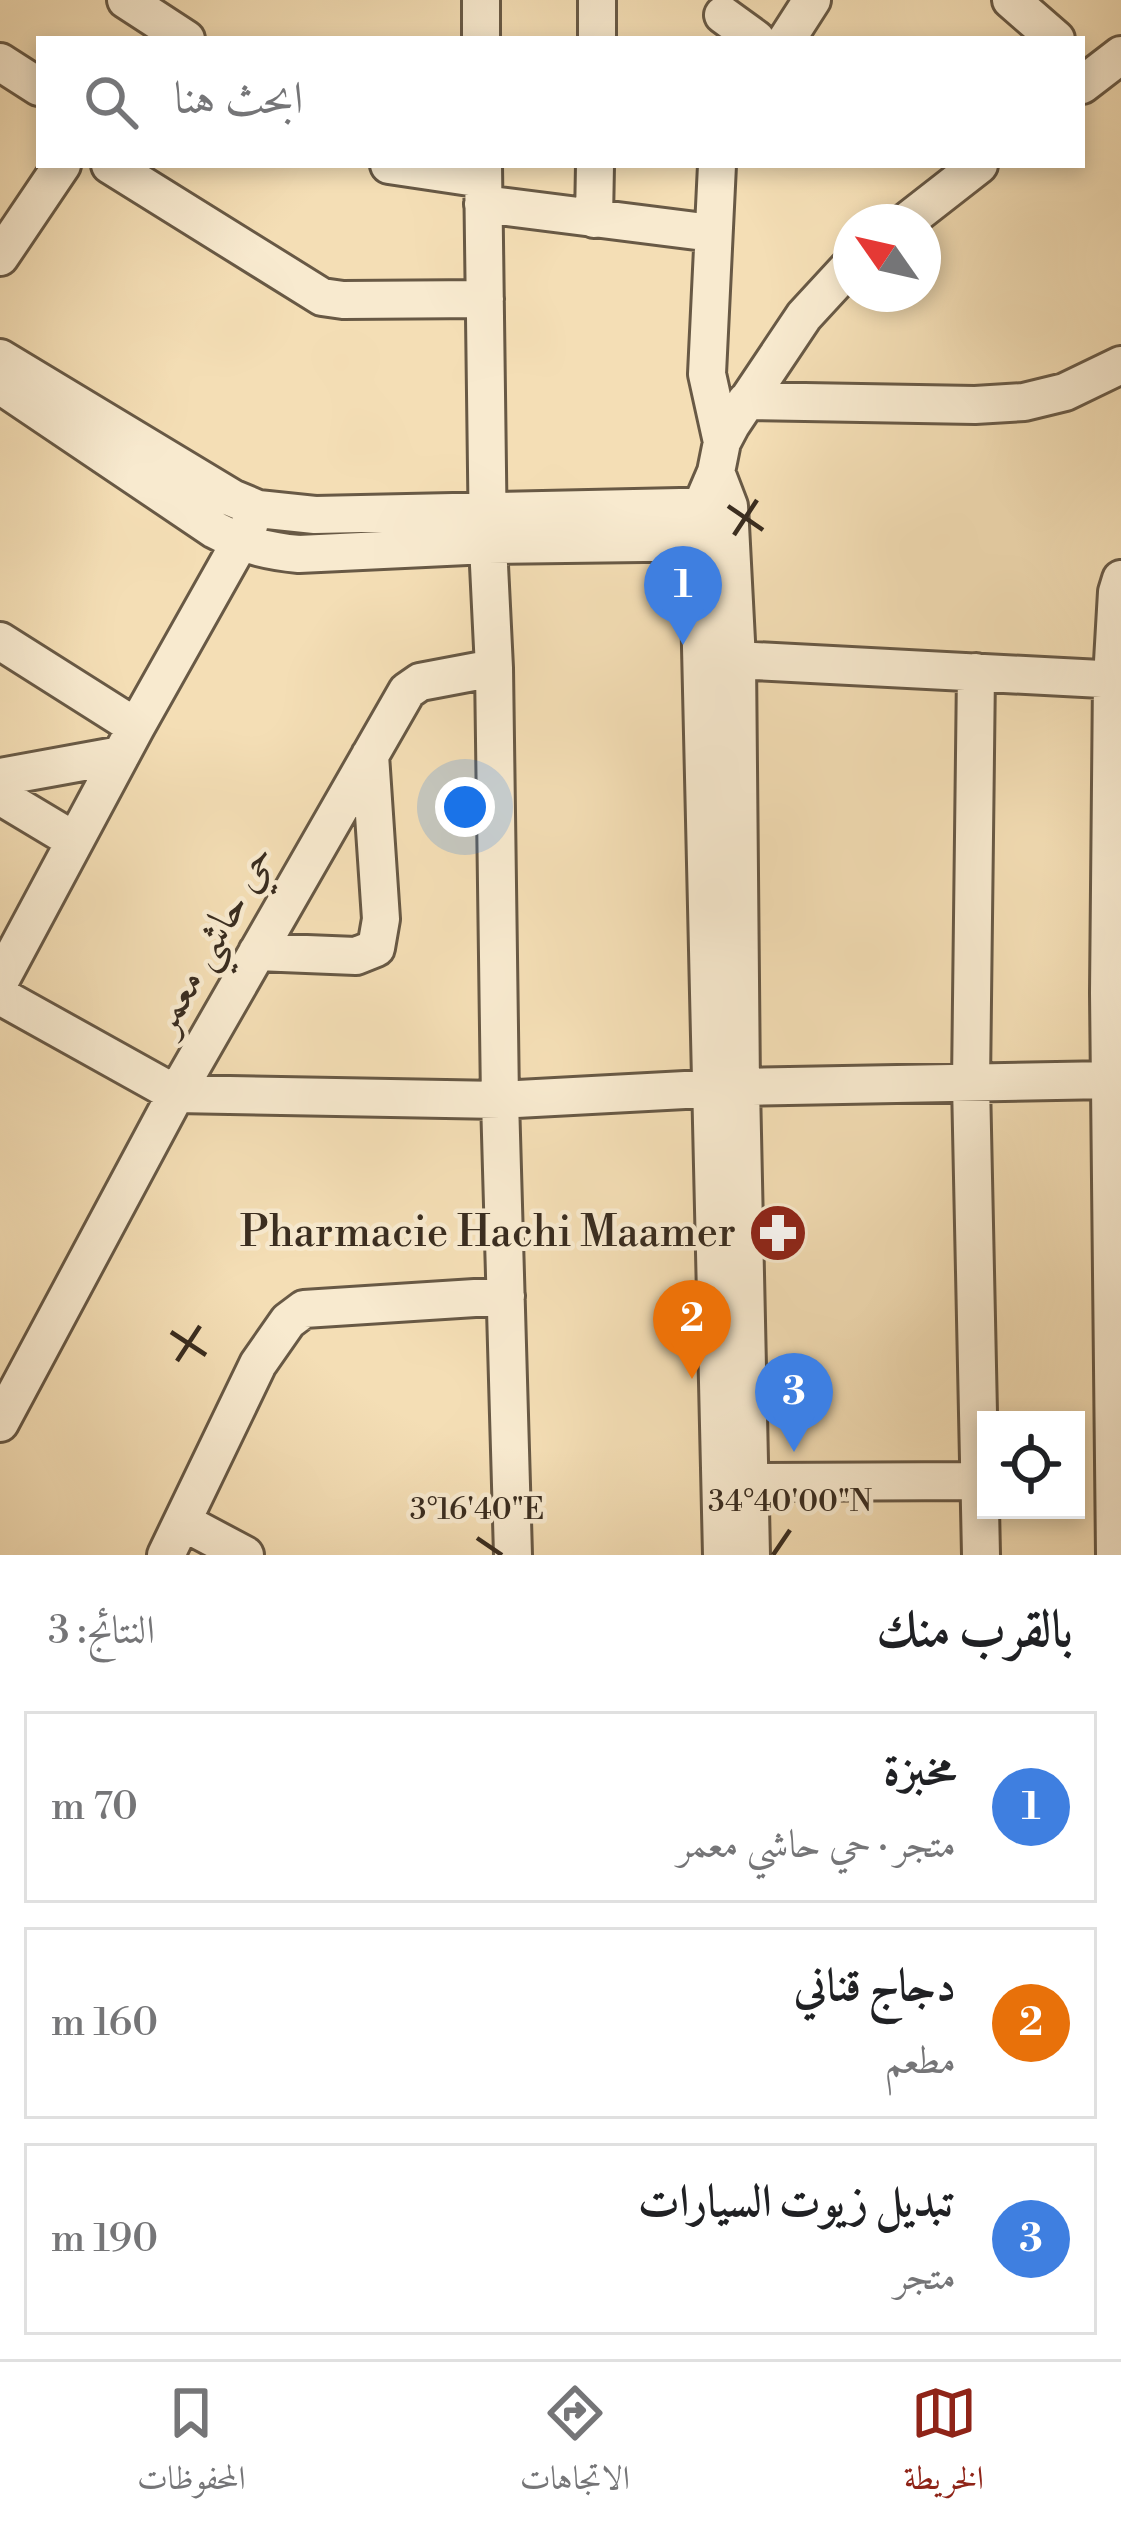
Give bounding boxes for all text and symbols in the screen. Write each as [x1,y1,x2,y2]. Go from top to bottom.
search box [36,36,1085,168]
icon: search [78,69,144,135]
text: ابحث هنا [174,71,303,128]
north arrow [833,204,941,312]
pin: 1 [644,546,722,645]
your location [435,777,495,837]
street label: حي حاشي معمر [136,835,298,1052]
pharmacy icon: Pharmacie Hachi Maamer [747,1202,809,1264]
place label: Pharmacie Hachi Maamer [240,1207,736,1260]
pin: 2 [653,1280,731,1379]
pin: 3 [755,1353,833,1452]
map controls [977,1411,1085,1519]
button: locate [977,1411,1085,1519]
text: 34°40'00"N [708,1483,872,1521]
text: 3°16'40"E [410,1491,544,1529]
text: بالقرب منك [876,1599,1073,1663]
text: النتائج: 3 [48,1607,155,1656]
text: مخبزة [883,1742,956,1799]
text: 70 m [51,1783,138,1832]
text: 1 [1022,1783,1040,1832]
text: متجر · حي حاشي معمر [678,1821,956,1870]
text: دجاج قناني [794,1958,956,2015]
text: 160 m [51,1999,158,2048]
text: 2 [1019,1999,1043,2048]
text: مطعم [885,2037,956,2086]
text: تبديل زيوت السيارات [638,2174,956,2231]
text: 190 m [51,2215,158,2264]
text: 3 [1019,2215,1043,2264]
text: متجر [894,2253,956,2302]
tab: المحفوظات [137,2380,246,2510]
tab: الاتجاهات [520,2380,630,2510]
tab: الخريطة [904,2380,984,2510]

